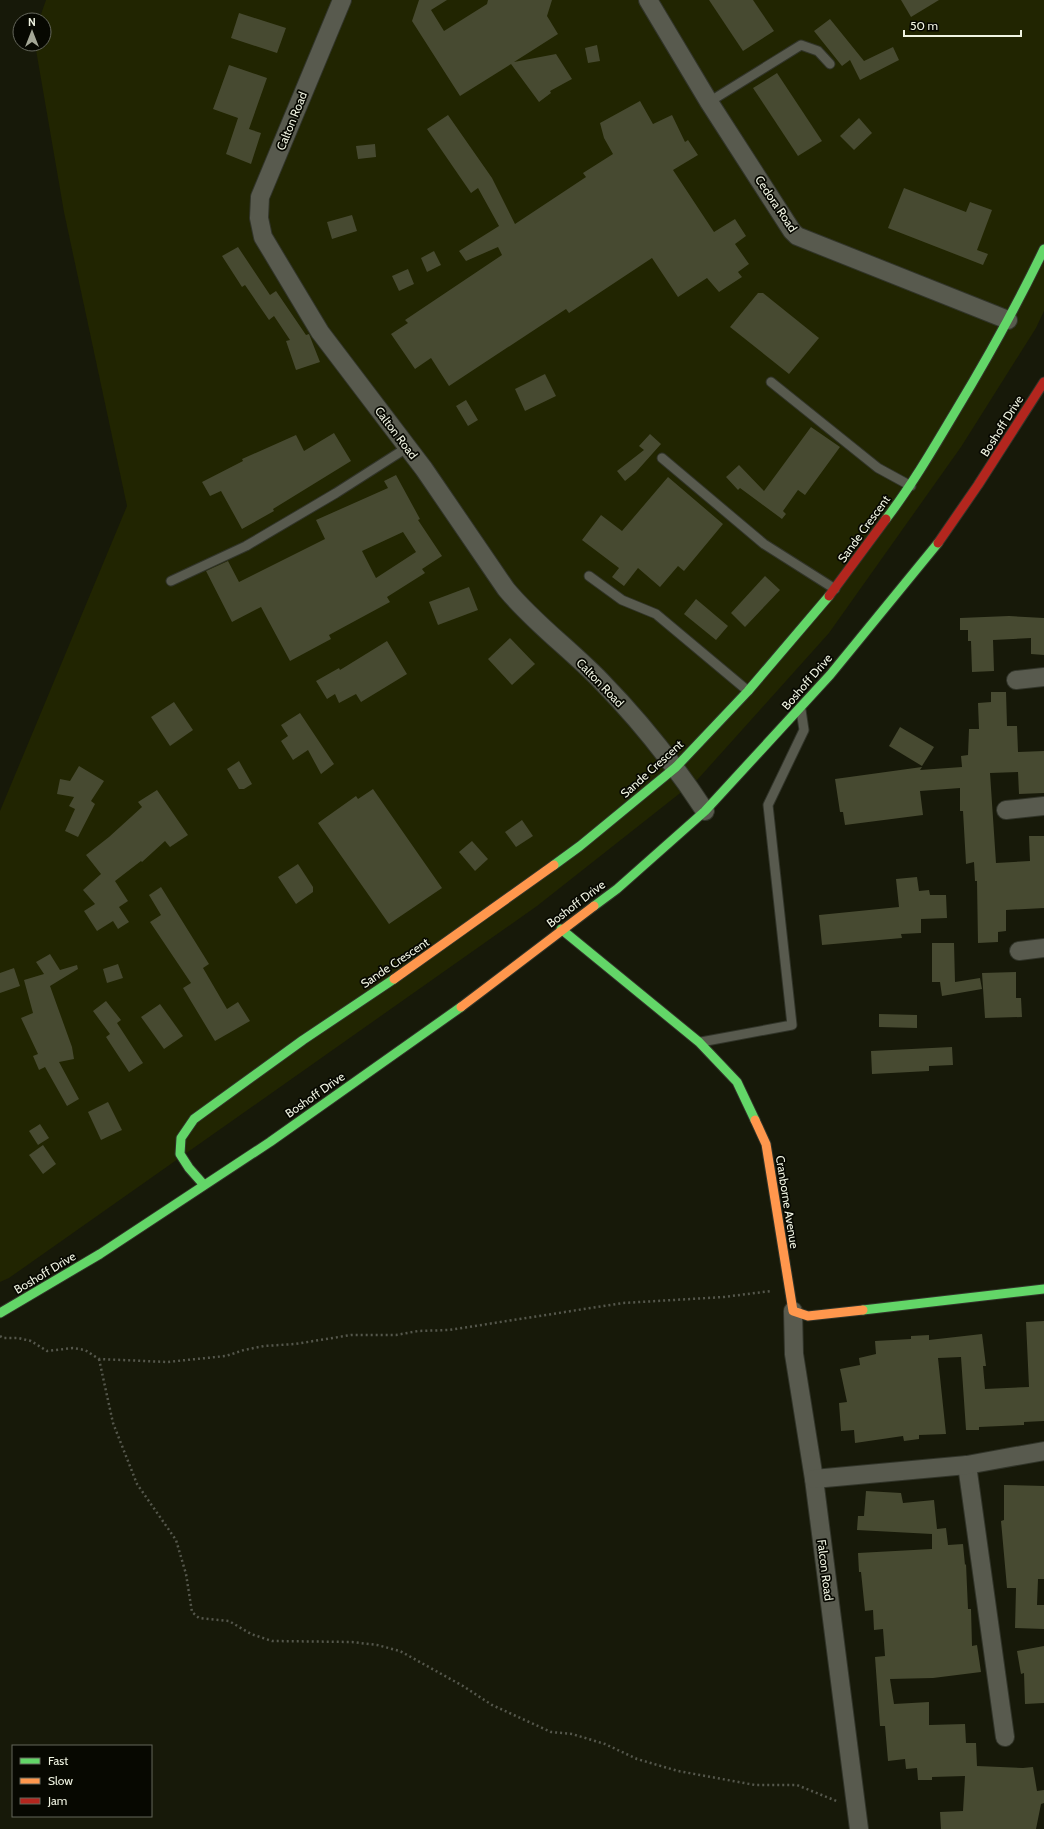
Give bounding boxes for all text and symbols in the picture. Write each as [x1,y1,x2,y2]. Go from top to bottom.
north arrow [12,12,52,52]
scale bar [904,12,1021,38]
text: N [28,15,36,29]
text: 50 m [910,18,938,33]
street label: Calton Road [273,89,310,152]
street label: Cedora Road [752,173,801,235]
street label: Boshoff Drive [977,392,1026,459]
street label: Calton Road [372,403,421,462]
street label: Sande Crescent [834,492,893,565]
street label: Boshoff Drive [778,651,835,713]
street label: Calton Road [573,655,627,710]
street label: Sande Crescent [617,737,686,801]
street label: Boshoff Drive [543,877,608,930]
street label: Sande Crescent [358,934,432,991]
street label: Boshoff Drive [282,1069,347,1121]
street label: Cranborne Avenue [773,1154,802,1250]
street label: Boshoff Drive [11,1248,78,1297]
street label: Falcon Road [814,1538,837,1601]
legend [12,1745,152,1817]
text: Fast [48,1753,68,1768]
text: Slow [48,1773,73,1788]
text: Jam [47,1793,67,1808]

